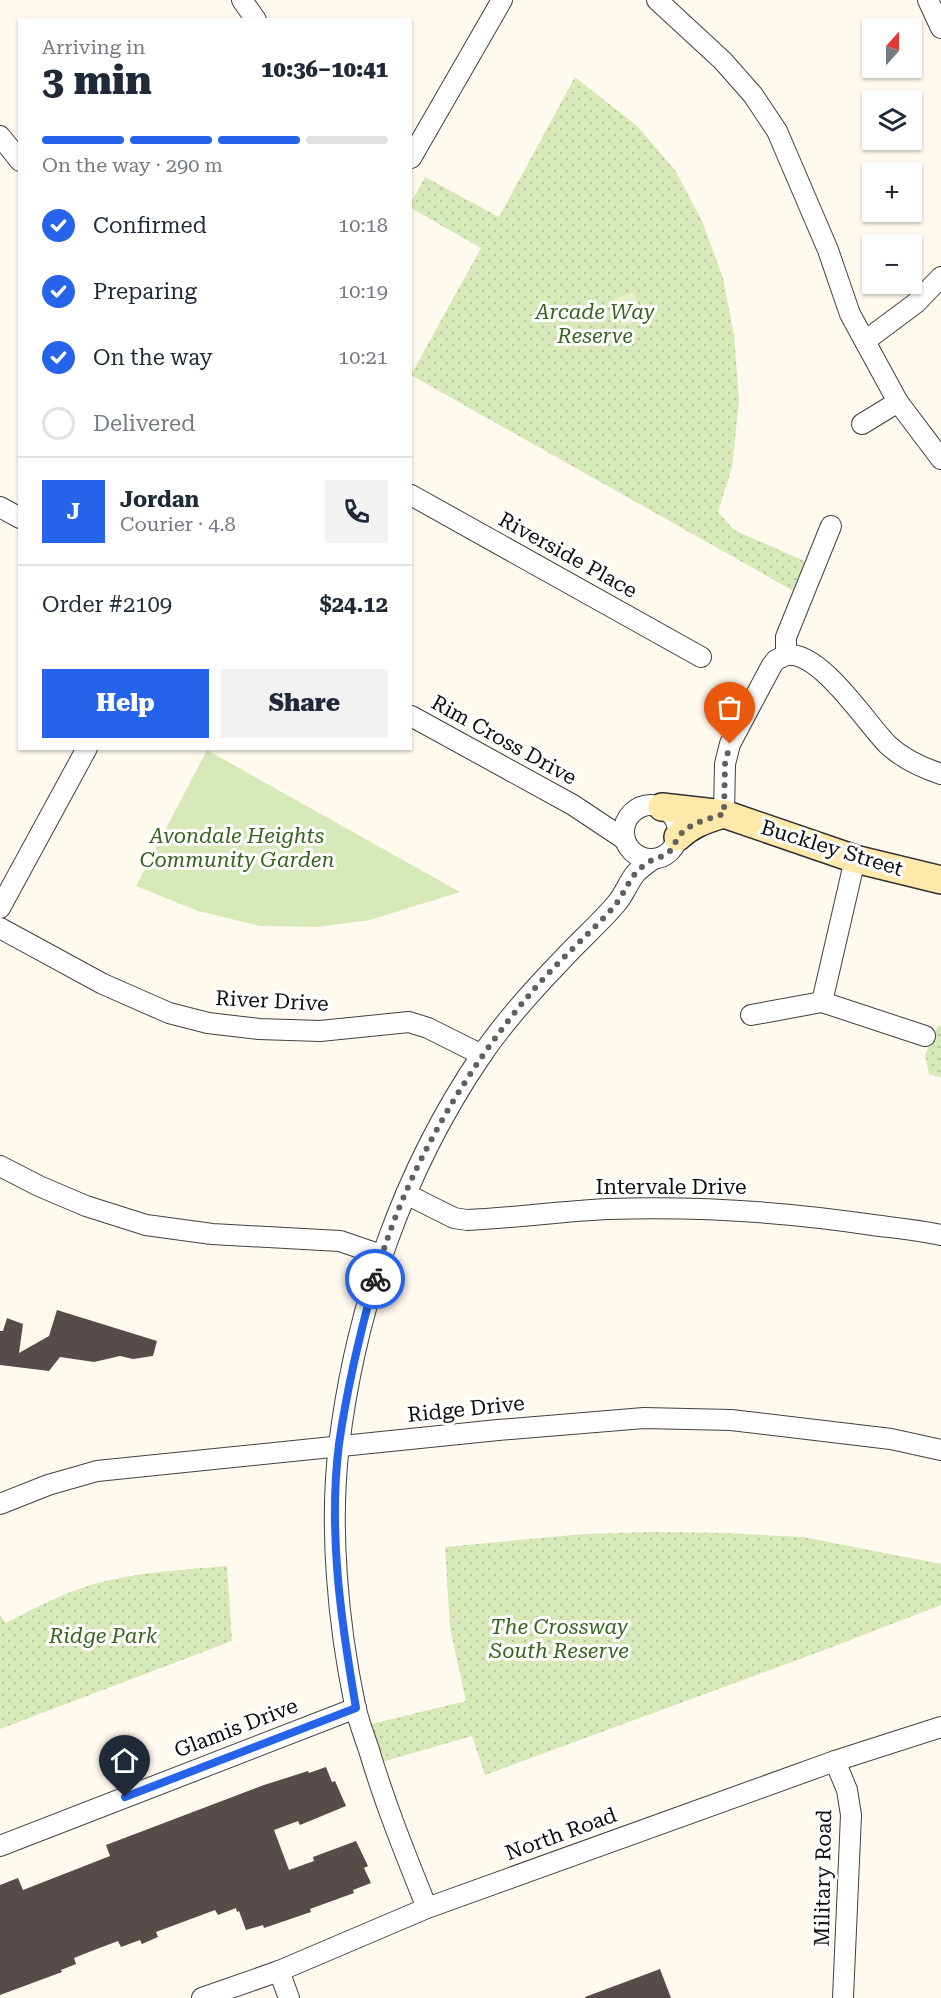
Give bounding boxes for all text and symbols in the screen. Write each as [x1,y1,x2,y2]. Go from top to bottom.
north arrow [862,18,922,78]
map controls [862,18,922,294]
text: Arriving in [42,35,145,59]
text: 10:36–10:41 [261,57,388,82]
text: 3 min [42,58,152,104]
button: layers [862,90,922,150]
text: On the way · 290 m [42,153,223,177]
button: + [862,162,922,222]
icon: check [42,209,75,242]
text: Confirmed [93,213,207,238]
text: 10:18 [338,213,388,237]
button: − [862,234,922,294]
icon: check [42,275,75,308]
text: Preparing [93,279,197,304]
text: 10:19 [338,279,388,303]
park label: Arcade Way Reserve [534,300,655,348]
icon: check [42,341,75,374]
text: On the way [93,345,213,370]
text: 10:21 [338,345,388,369]
text: Delivered [93,411,195,436]
button: phone [325,480,388,543]
text: Jordan [120,487,199,512]
text: J [67,499,80,524]
street label: Riverside Place [495,507,641,603]
text: Courier · 4.8 [120,512,236,536]
text: Order #2109 [42,592,172,617]
text: $24.12 [319,592,388,617]
button: Help [42,669,209,738]
button: Share [221,669,388,738]
pin [704,682,755,744]
street label: Rim Cross Drive [427,690,581,790]
icon: bag [713,691,746,724]
street label: Buckley Street [758,815,906,881]
park label: Avondale Heights Community Garden [140,824,334,872]
street label: River Drive [215,986,329,1016]
street label: Intervale Drive [596,1175,746,1199]
courier [345,1249,405,1309]
icon: bike [359,1263,392,1296]
street label: Ridge Drive [406,1391,526,1427]
park label: The Crossway South Reserve [488,1615,629,1663]
park label: Ridge Park [48,1624,158,1648]
street label: Glamis Drive [171,1693,301,1763]
pin [99,1735,150,1797]
icon: home [108,1744,141,1777]
street label: North Road [502,1803,620,1865]
street label: Military Road [810,1809,836,1947]

